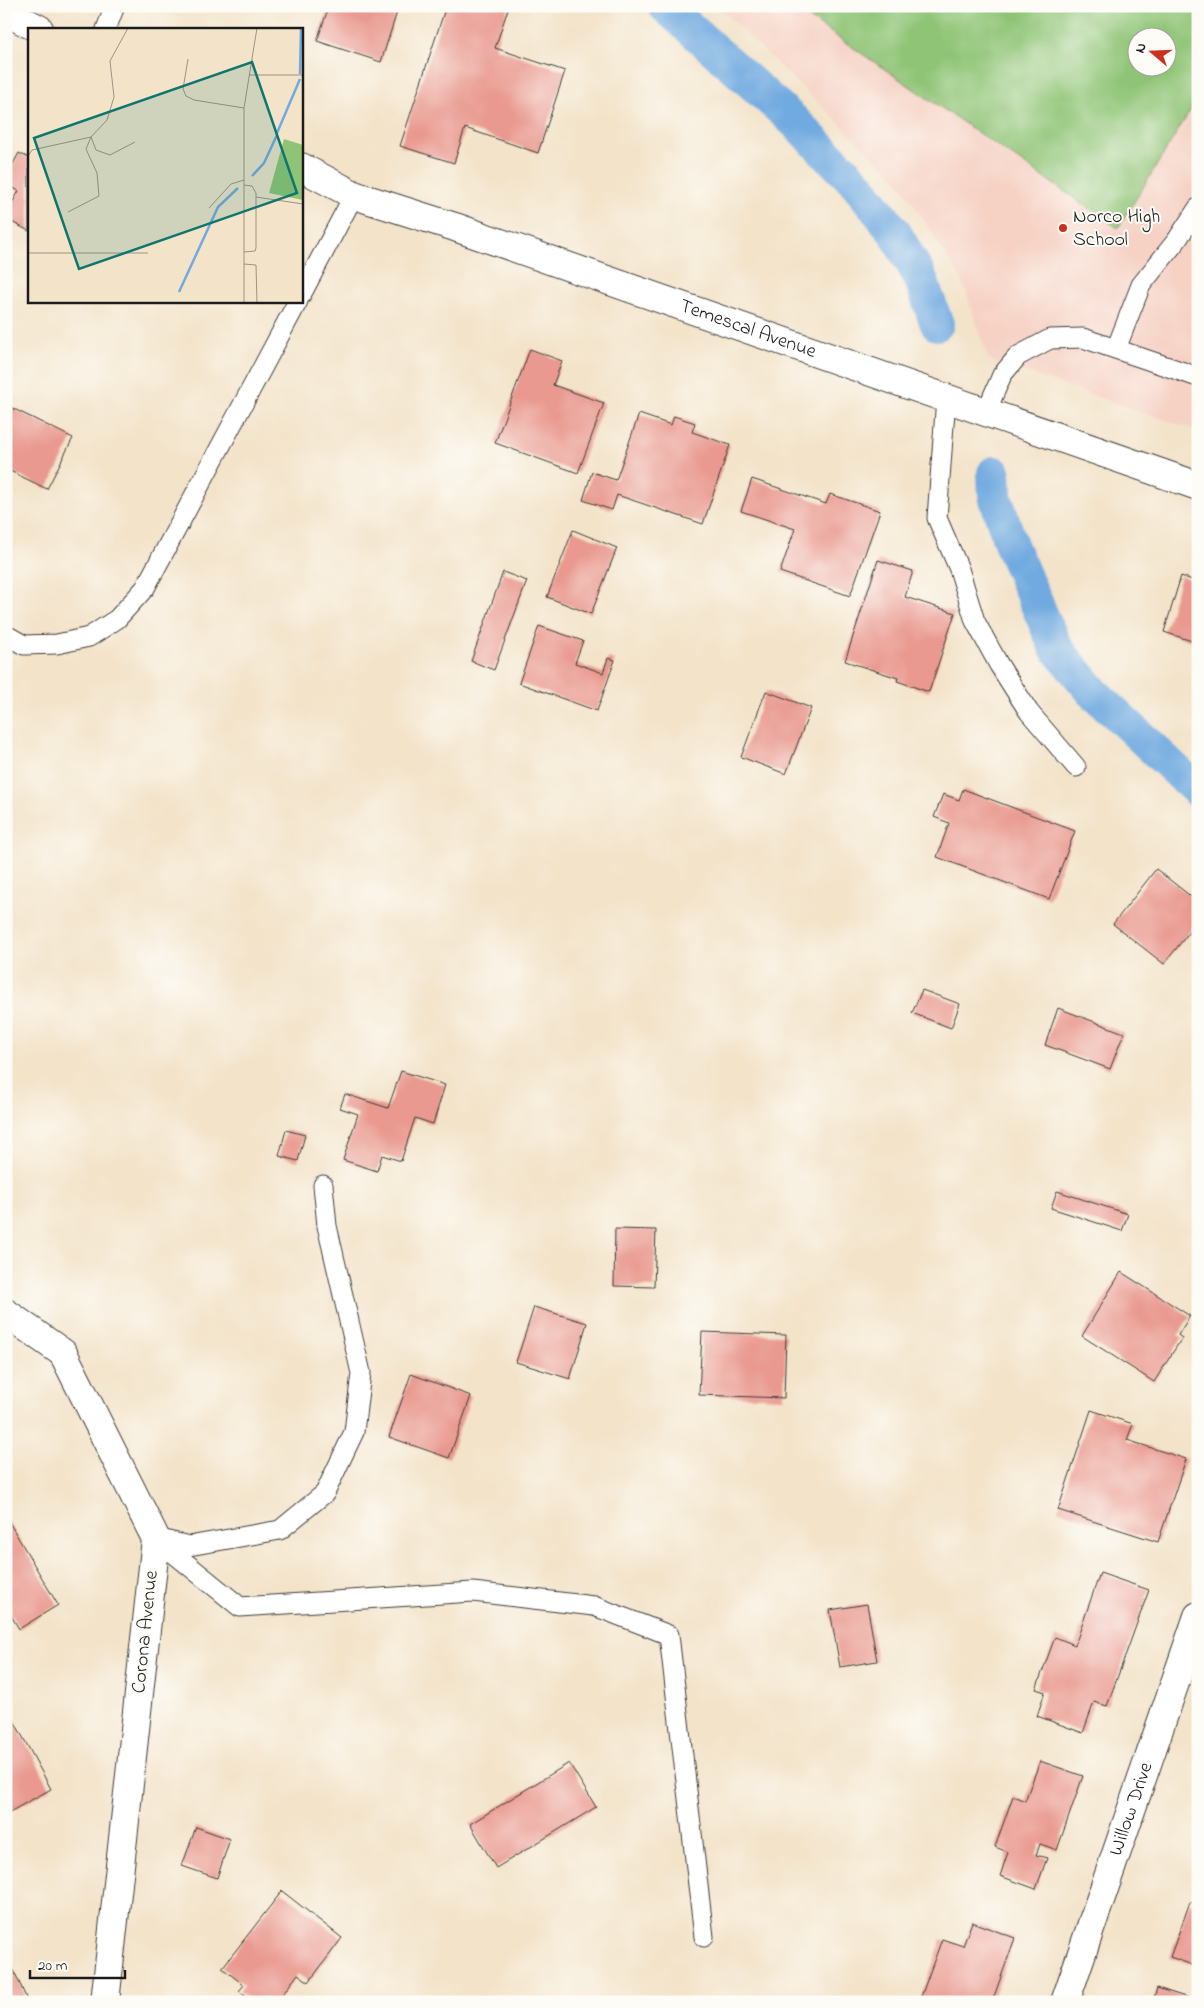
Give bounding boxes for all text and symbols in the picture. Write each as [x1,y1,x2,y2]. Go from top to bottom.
inset map [28,28,302,302]
north arrow [1126,28,1176,78]
text: N [1130,40,1153,56]
place label: Norco High School [1073,203,1160,255]
marker: Norco High School [1057,222,1069,234]
street label: Temescal Avenue [676,292,820,366]
street label: Corona Avenue [125,1569,167,1695]
street label: Willow Drive [1102,1758,1161,1860]
scale bar [30,1948,125,1980]
text: 20 m [38,1955,68,1977]

